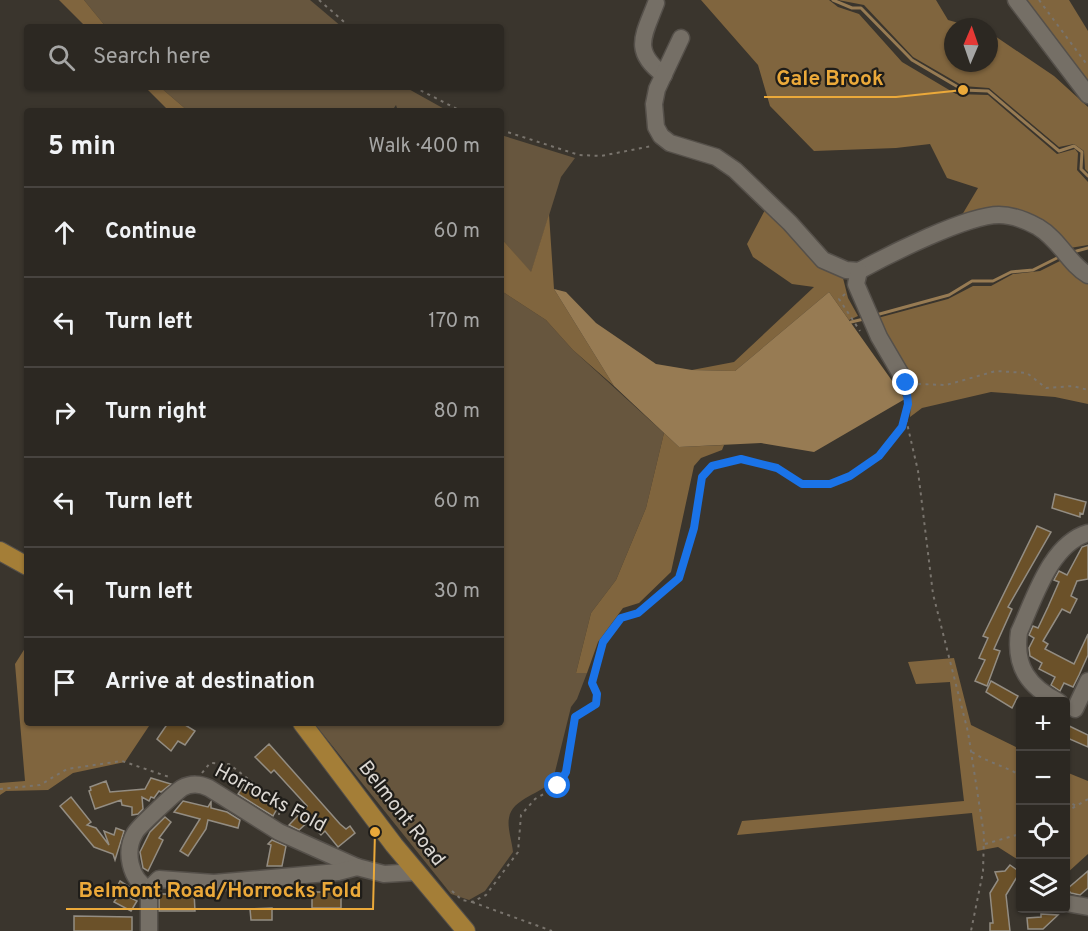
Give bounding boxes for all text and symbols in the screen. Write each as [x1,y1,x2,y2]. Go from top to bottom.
north arrow [944,18,998,72]
search box [24,24,504,90]
icon: search [45,41,78,74]
text: Search here [93,44,211,71]
callout: Gale Brook [764,58,896,97]
text: Gale Brook [776,66,884,93]
text: 5 min [48,131,116,164]
text: Walk · 400 m [368,134,480,160]
icon: ahead [48,216,81,249]
text: Continue [105,219,196,246]
text: 60 m [434,219,480,245]
icon: left [48,306,81,339]
text: Turn left [105,309,193,336]
text: 170 m [428,309,480,335]
route end [892,369,918,395]
icon: right [48,396,81,429]
text: Turn right [105,399,207,426]
text: 80 m [434,399,480,425]
icon: left [48,486,81,519]
text: Turn left [105,489,193,516]
text: 60 m [434,489,480,515]
icon: left [48,576,81,609]
text: Turn left [105,579,193,606]
text: 30 m [434,579,480,605]
icon: arrive [48,666,81,699]
text: Arrive at destination [105,669,315,696]
map controls [1016,697,1070,913]
button: + [1016,697,1070,751]
button: − [1016,751,1070,805]
street label: Belmont Road [352,756,450,872]
street label: Horrocks Fold [210,759,330,839]
route start [544,772,570,798]
button: locate [1016,805,1070,859]
button: layers [1016,859,1070,913]
callout: Belmont Road/Horrocks Fold [66,870,373,909]
text: Belmont Road/Horrocks Fold [78,878,362,905]

